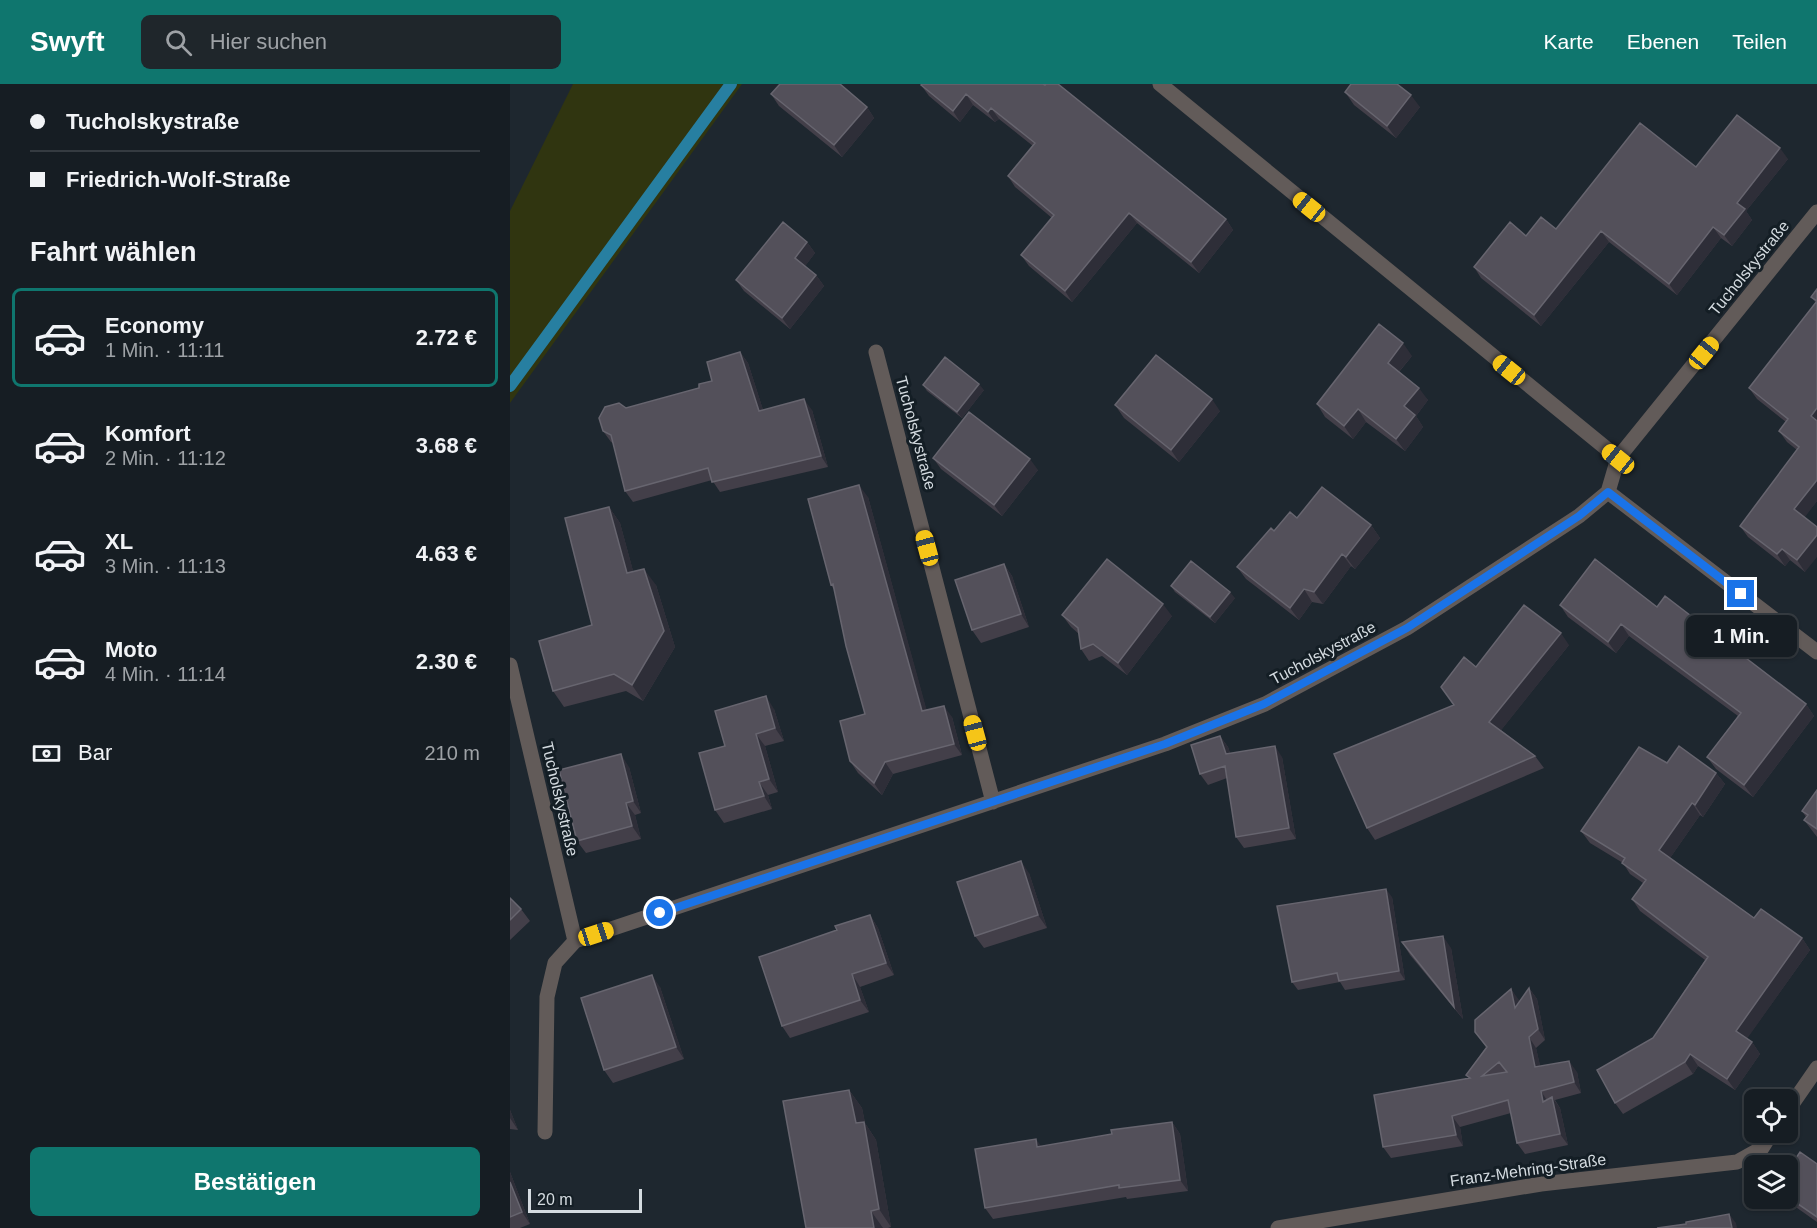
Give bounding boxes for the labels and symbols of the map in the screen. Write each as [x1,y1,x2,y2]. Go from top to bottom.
car [1289,189,1329,225]
street label: Tucholskystraße [1706,217,1792,319]
car [1686,333,1722,373]
car [1489,352,1529,388]
street label: Tucholskystraße [893,374,939,492]
car [1598,441,1638,477]
car [914,528,940,568]
route end [1727,580,1754,607]
callout: 1 Min. [1686,615,1796,657]
street label: Tucholskystraße [1267,618,1379,688]
car [962,713,988,753]
street label: Tucholskystraße [539,740,581,858]
route start [646,899,673,926]
car [576,920,616,948]
street label: Franz-Mehring-Straße [1449,1151,1607,1189]
scale bar [528,1186,642,1214]

